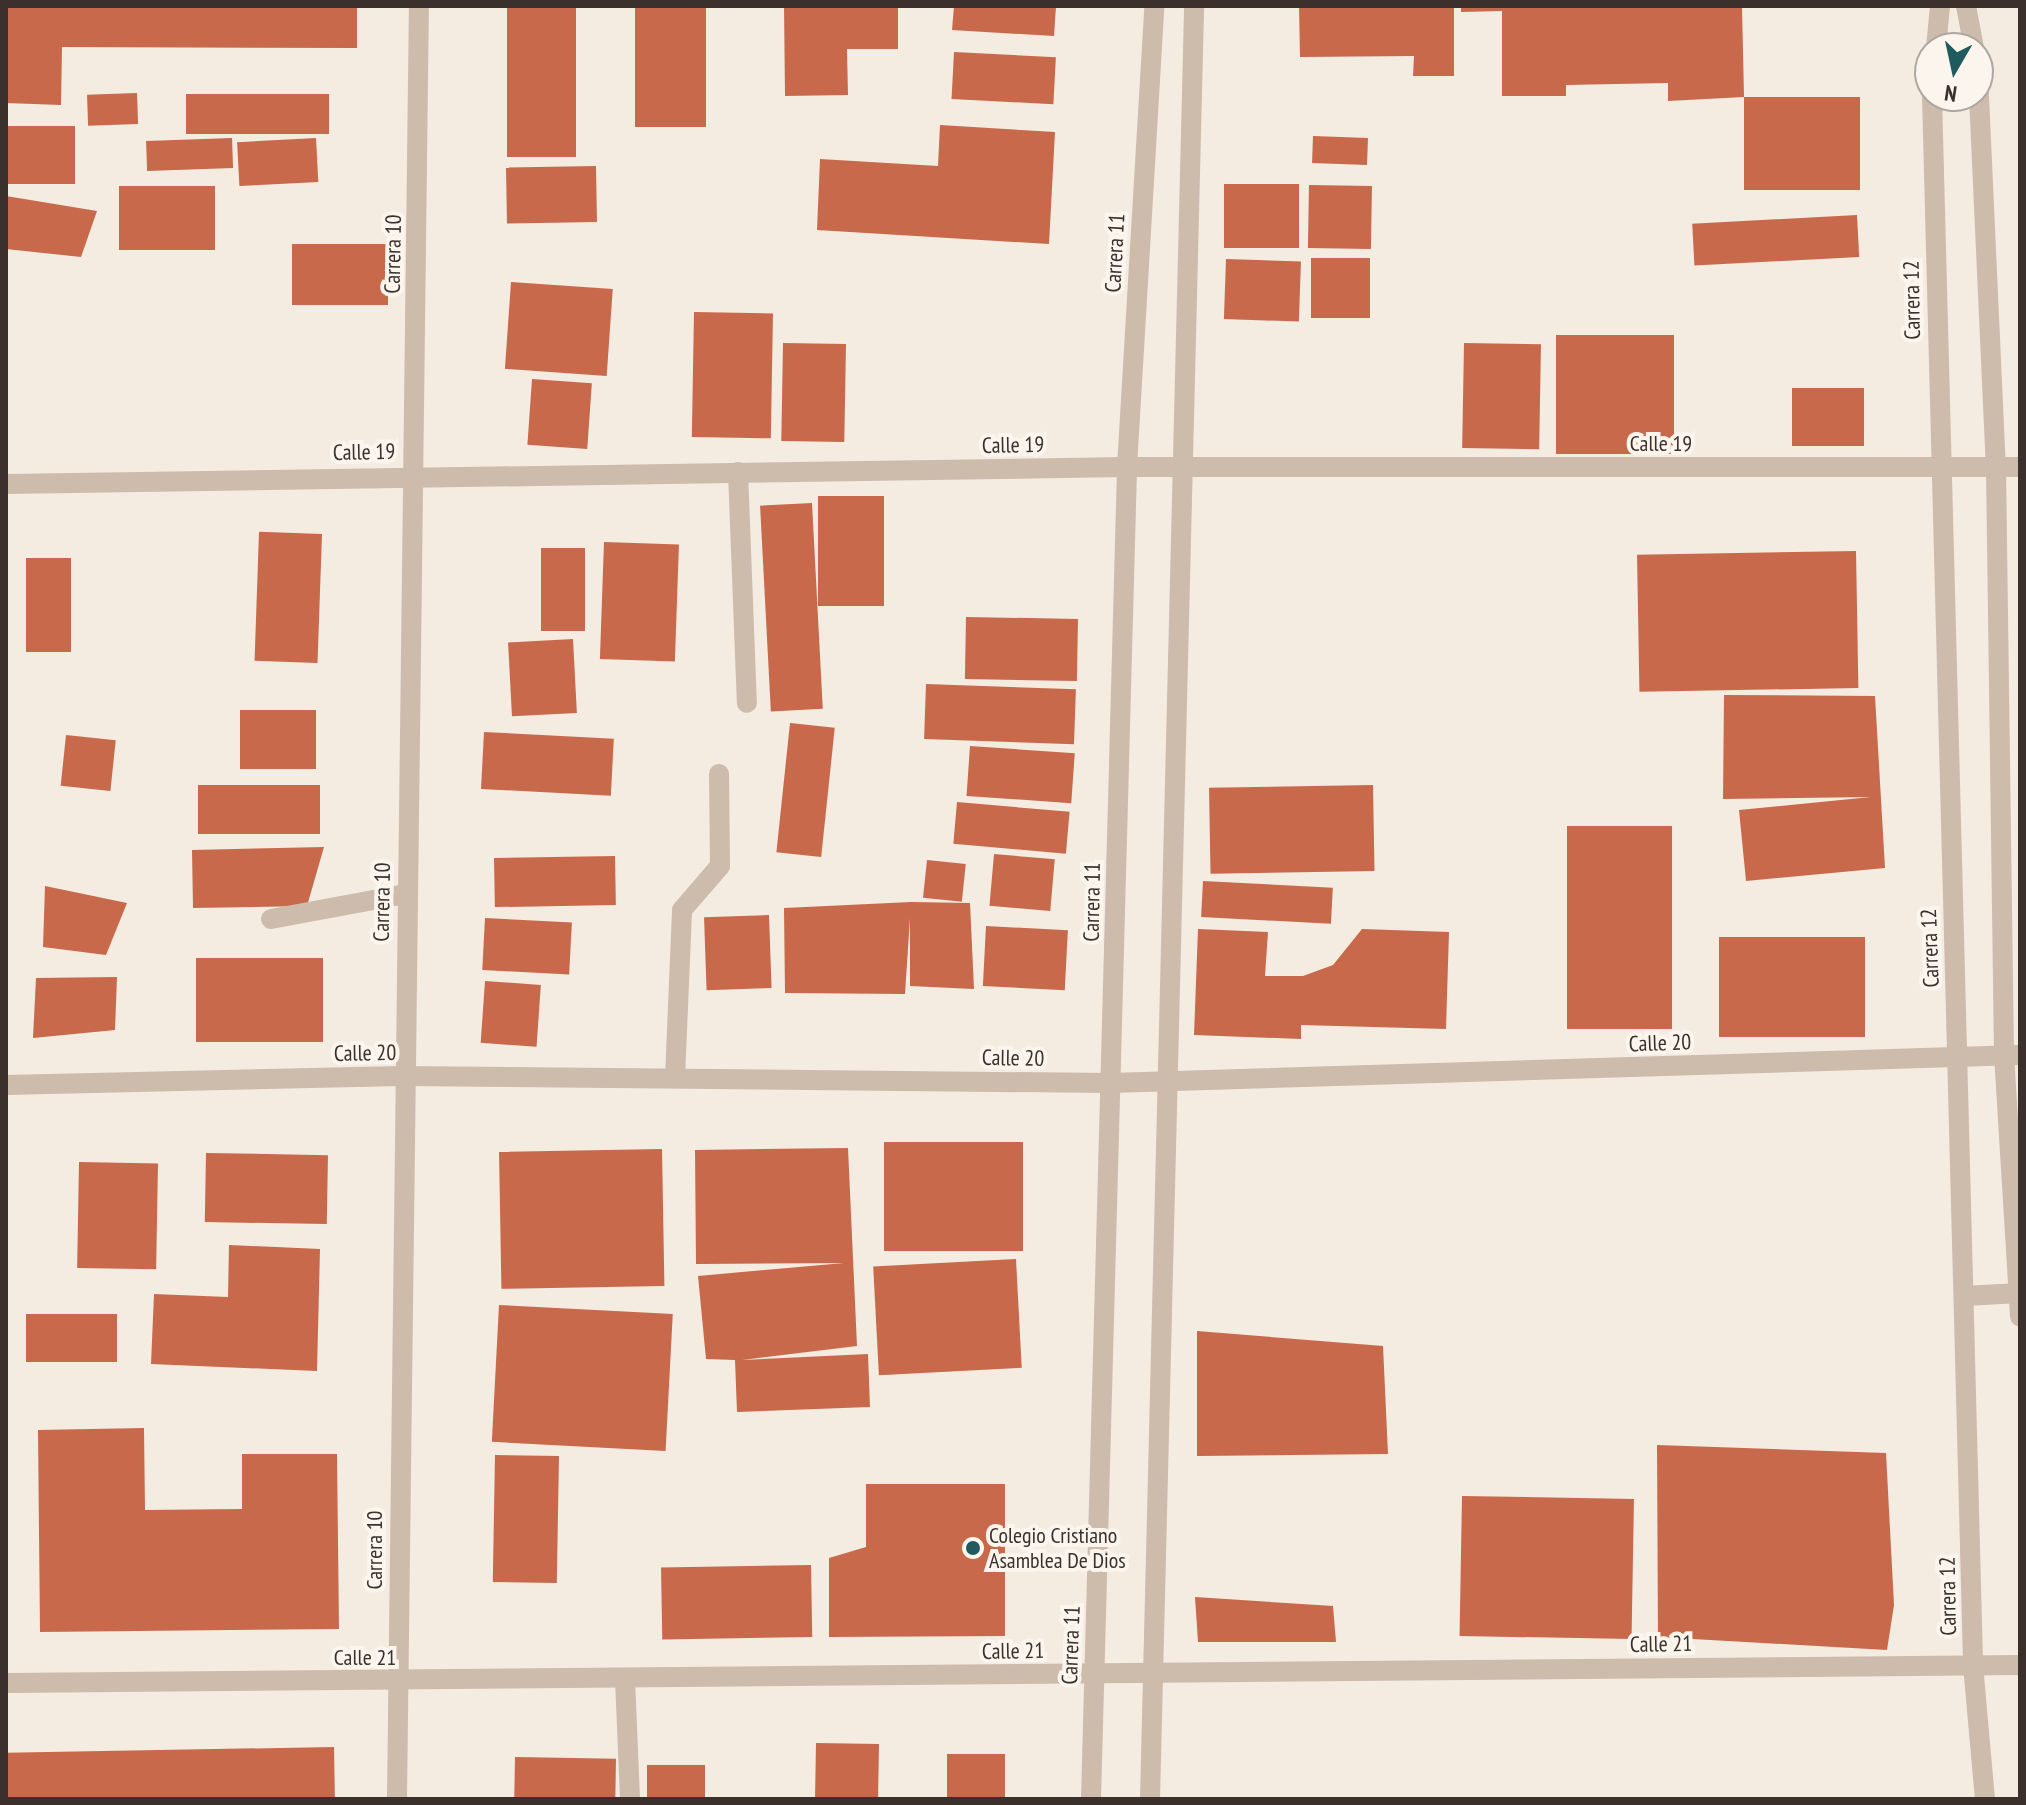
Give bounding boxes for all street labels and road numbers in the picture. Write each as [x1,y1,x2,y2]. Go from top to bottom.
street label: Carrera 11 [1100,213,1130,293]
street label: Carrera 10 [379,214,407,294]
street label: Carrera 12 [1898,260,1926,340]
street label: Calle 19 [982,431,1044,459]
street label: Calle 19 [1630,431,1692,457]
street label: Calle 19 [333,438,395,466]
street label: Carrera 10 [368,862,396,942]
street label: Carrera 11 [1078,862,1106,942]
street label: Carrera 12 [1915,908,1945,988]
street label: Calle 20 [1628,1029,1692,1057]
street label: Calle 20 [334,1039,396,1067]
street label: Calle 20 [982,1044,1044,1072]
street label: Carrera 10 [362,1510,388,1590]
street label: Carrera 12 [1934,1556,1962,1636]
street label: Carrera 11 [1056,1605,1086,1685]
street label: Calle 21 [1630,1630,1692,1658]
street label: Calle 21 [982,1637,1044,1665]
street label: Calle 21 [334,1645,396,1671]

